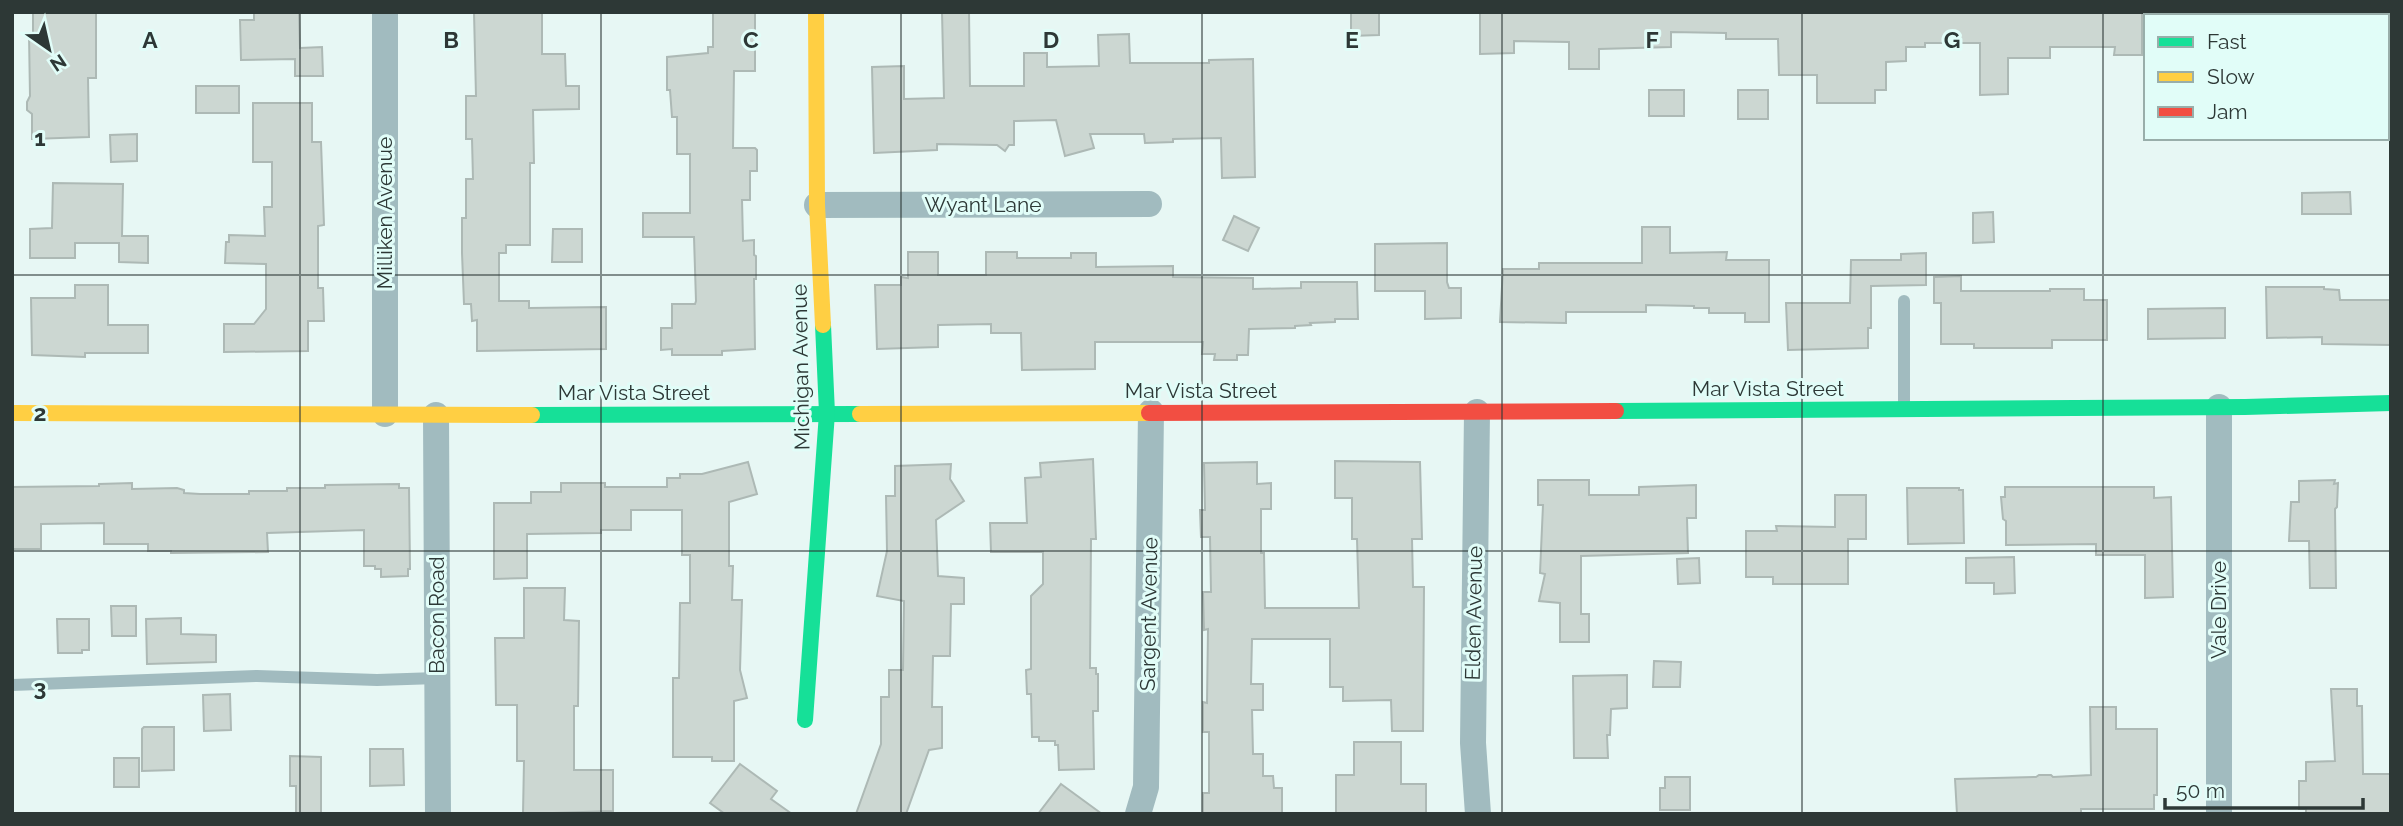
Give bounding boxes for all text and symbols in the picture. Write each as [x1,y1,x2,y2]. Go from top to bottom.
north arrow [14,14,84,84]
legend [2144,14,2389,140]
text: A [142,26,158,53]
text: B [443,26,459,53]
text: C [743,26,759,53]
text: D [1043,26,1059,53]
text: E [1345,26,1359,53]
text: F [1645,26,1659,53]
text: G [1944,26,1960,53]
text: Fast [2207,29,2247,54]
text: N [46,50,71,76]
text: Slow [2207,64,2255,89]
text: Jam [2207,99,2248,124]
text: 1 [34,124,46,151]
street label: Milliken Avenue [372,137,397,289]
street label: Wyant Lane [924,192,1042,217]
street label: Michigan Avenue [787,284,814,450]
street label: Mar Vista Street [1692,376,1844,401]
street label: Mar Vista Street [1125,378,1277,403]
street label: Mar Vista Street [558,380,710,405]
text: 2 [34,399,46,426]
street label: Sargent Avenue [1135,537,1162,691]
street label: Elden Avenue [1460,546,1487,680]
street label: Bacon Road [424,556,449,674]
street label: Vale Drive [2206,561,2231,659]
text: 3 [34,674,46,701]
scale bar [2165,766,2363,810]
text: 50 m [2176,778,2225,803]

